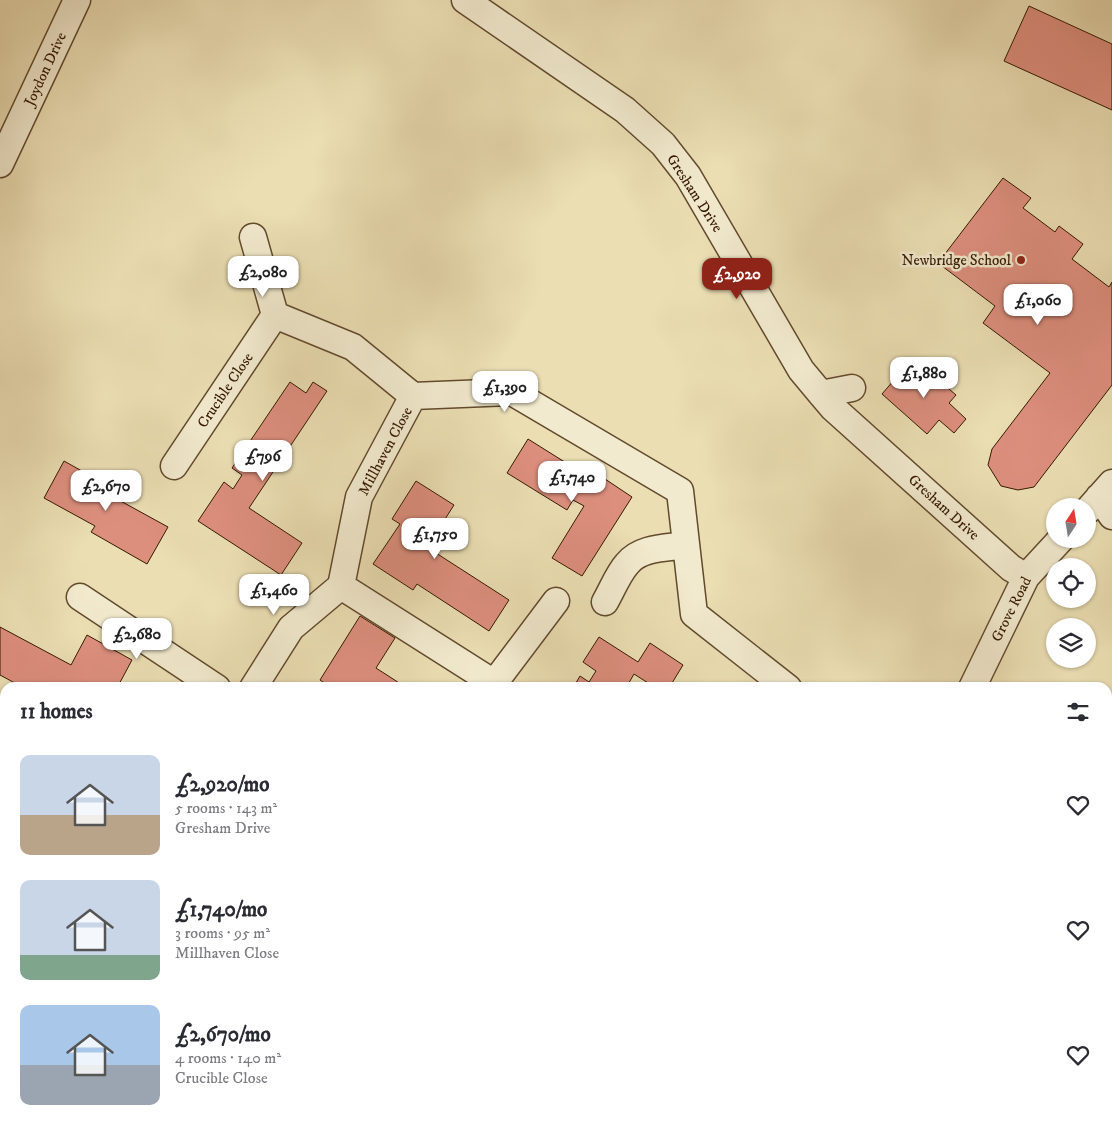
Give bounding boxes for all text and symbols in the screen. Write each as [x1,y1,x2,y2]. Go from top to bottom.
street label: Joydon Drive [19,29,71,111]
street label: Gresham Drive [662,151,727,236]
place label: Newbridge School [901,251,1011,270]
marker: Newbridge School [1015,254,1027,266]
pin: £2,080 [222,256,304,298]
pin: £2,920 [696,258,778,300]
text: £2,080 [239,262,287,282]
text: £2,920 [713,264,761,284]
pin: £1,060 [997,284,1079,326]
text: £1,060 [1015,290,1061,310]
street label: Crucible Close [193,349,258,432]
pin: £1,880 [883,356,965,399]
text: £1,880 [901,363,947,383]
pin: £1,390 [464,370,546,413]
text: £1,390 [483,377,527,397]
street label: Millhaven Close [354,404,417,499]
pin: £796 [233,440,293,482]
text: £796 [245,446,281,466]
pin: £1,740 [531,460,613,503]
text: £1,740 [549,467,595,487]
pin: £2,670 [65,470,147,512]
street label: Gresham Drive [904,470,983,544]
text: £2,670 [82,476,130,496]
north arrow [1046,498,1096,548]
map controls [1046,498,1096,668]
pin: £1,750 [394,518,476,560]
text: £1,750 [412,524,458,544]
button: locate [1046,558,1096,608]
street label: Grove Road [987,573,1036,645]
pin: £1,460 [233,574,315,616]
text: £1,460 [250,580,298,600]
pin: £2,680 [96,618,178,660]
button: layers [1046,618,1096,668]
text: £2,680 [113,624,161,644]
icon: filters [1064,698,1092,726]
text: 11 homes [20,699,93,725]
text: £2,920/mo [175,772,269,798]
icon: home [60,775,120,835]
icon: heart [1064,791,1092,819]
text: 5 rooms · 143 m² [175,798,277,818]
text: Gresham Drive [175,818,270,838]
text: £1,740/mo [175,897,267,923]
icon: home [60,900,120,960]
icon: heart [1064,916,1092,944]
text: 3 rooms · 95 m² [175,923,270,943]
text: Millhaven Close [175,943,279,963]
text: £2,670/mo [175,1022,271,1048]
icon: home [60,1025,120,1085]
icon: heart [1064,1041,1092,1069]
text: 4 rooms · 140 m² [175,1048,281,1068]
text: Crucible Close [175,1068,268,1088]

